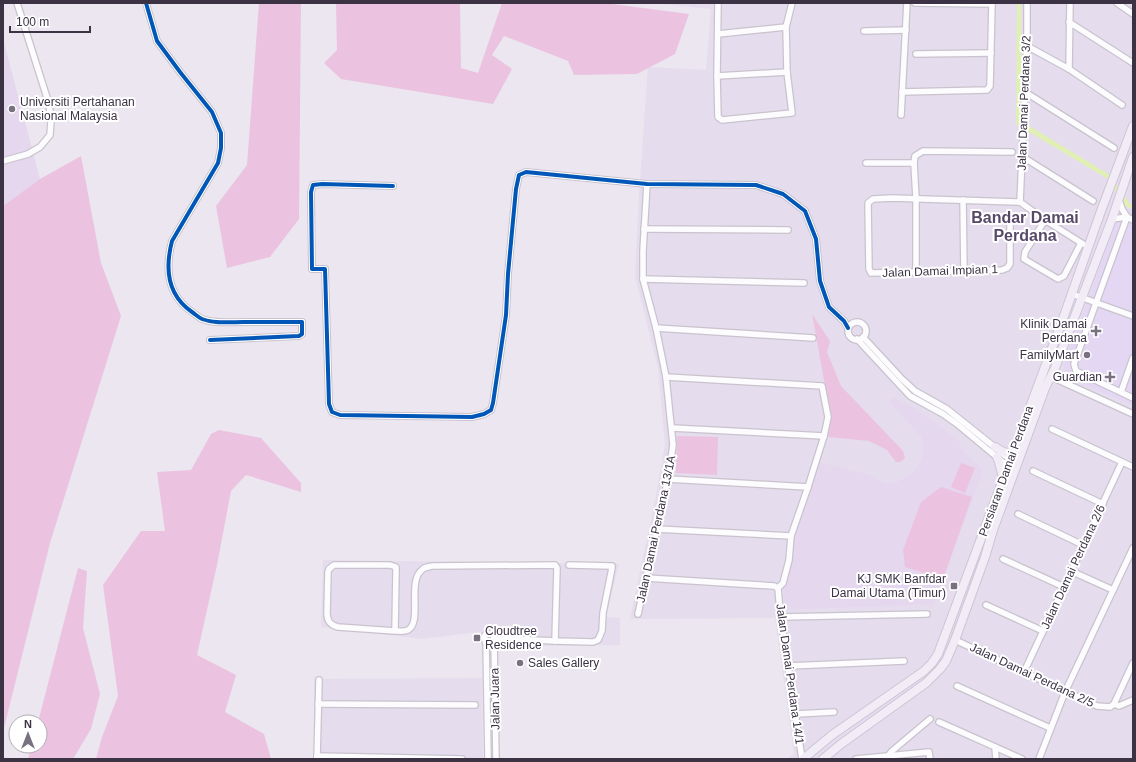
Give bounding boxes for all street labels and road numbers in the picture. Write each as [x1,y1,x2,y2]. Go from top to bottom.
street label: Jalan Damai Perdana 3/2 [1015,35,1033,171]
street label: Jalan Damai Impian 1 [882,262,999,280]
street label: Persiaran Damai Perdana [976,403,1036,538]
street label: Jalan Damai Perdana 13/1A [634,454,678,604]
street label: Jalan Damai Perdana 2/6 [1038,502,1108,631]
street label: Jalan Damai Perdana 14/1 [773,603,807,746]
street label: Jalan Damai Perdana 2/5 [968,640,1097,710]
street label: Jalan Juara [487,668,503,730]

